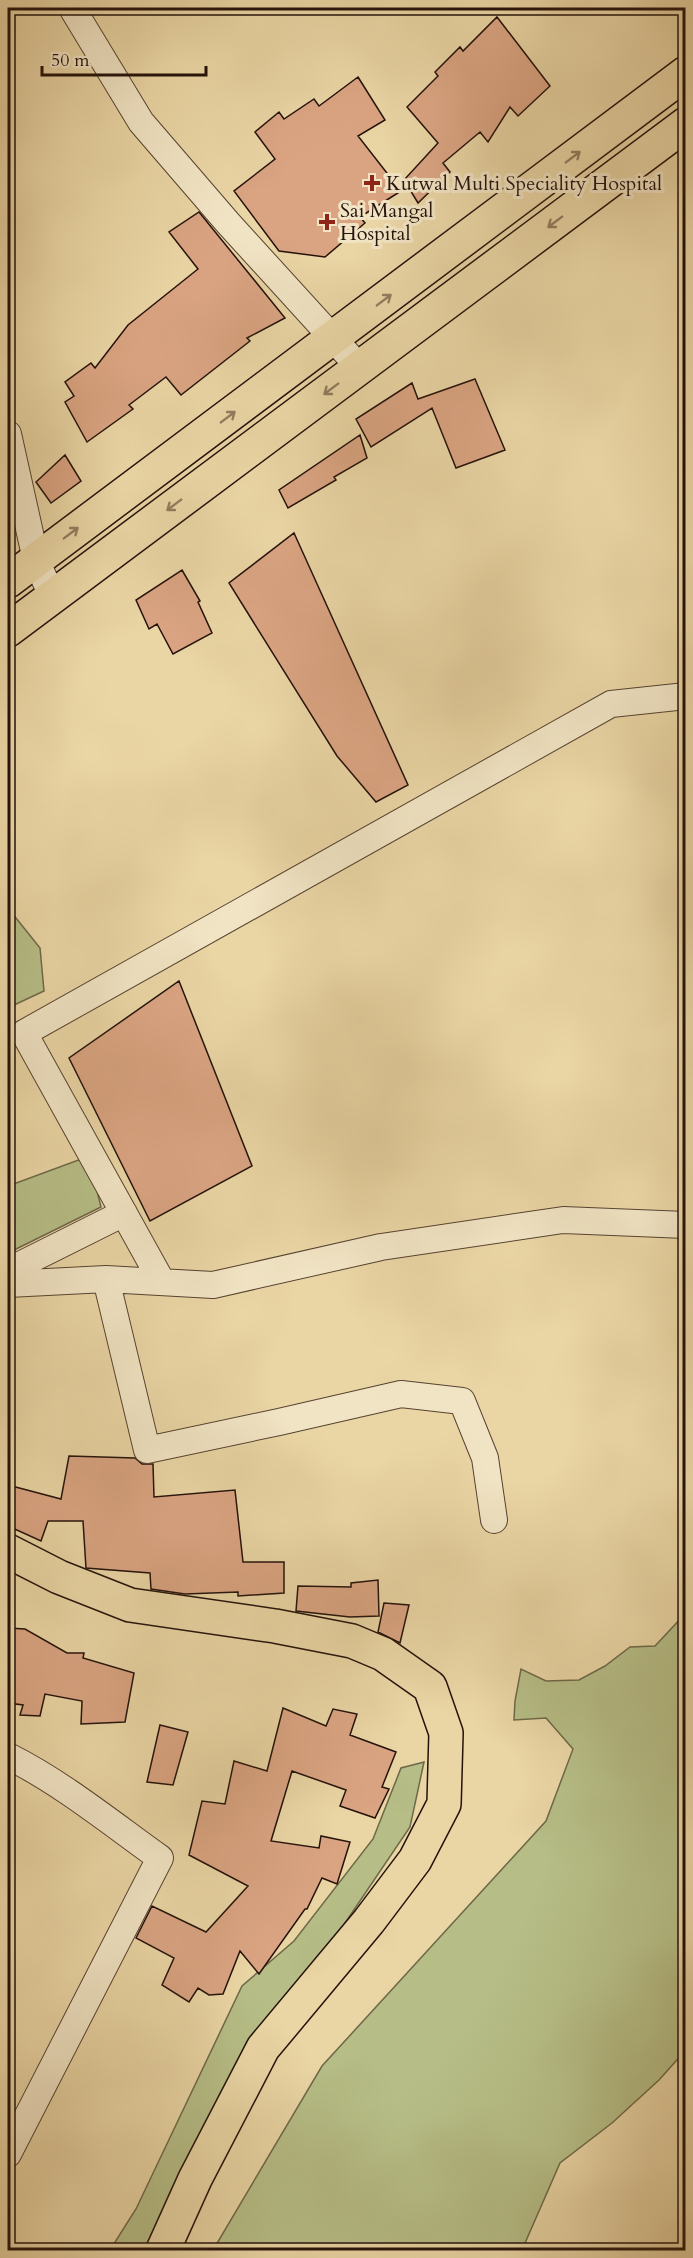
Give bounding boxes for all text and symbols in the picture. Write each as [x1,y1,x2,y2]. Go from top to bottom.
scale bar [42,39,206,77]
text: 50 m [51,48,90,73]
one-way arrow [565,151,581,164]
place label: Kutwal Multi Speciality Hospital [386,170,662,197]
marker: Kutwal Multi Speciality Hospital [363,174,381,192]
place label: Sai Mangal Hospital [340,197,433,247]
marker: Sai Mangal Hospital [318,213,336,231]
one-way arrow [547,216,563,228]
one-way arrow [376,294,392,307]
one-way arrow [323,382,339,395]
one-way arrow [219,410,235,423]
one-way arrow [167,499,183,511]
one-way arrow [63,527,79,539]

